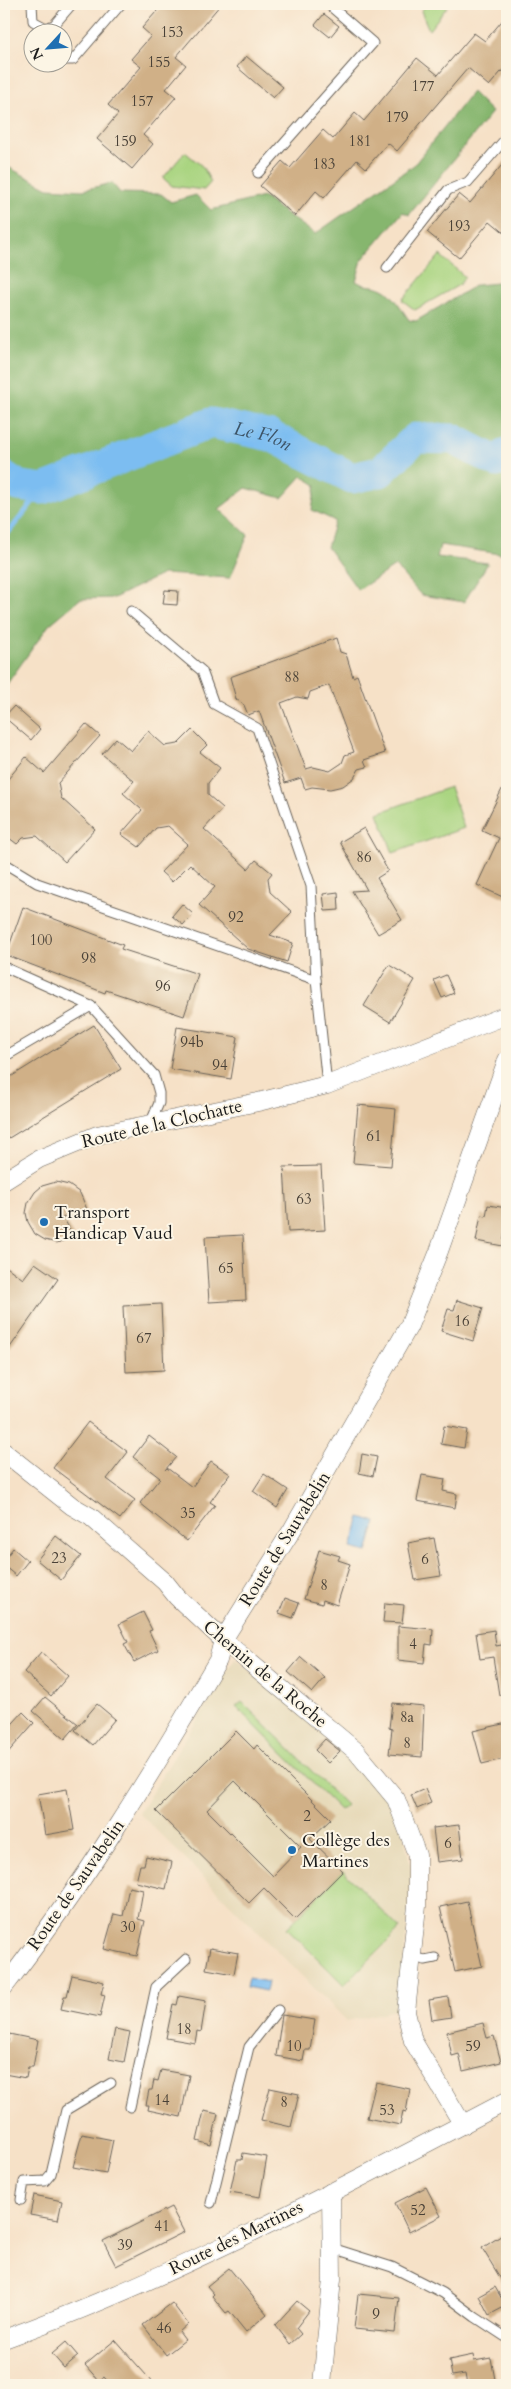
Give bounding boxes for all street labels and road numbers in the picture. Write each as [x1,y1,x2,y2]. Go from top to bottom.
street label: Route de la Clochatte [79,1093,245,1155]
street label: Route de Sauvabelin [233,1466,337,1611]
street label: Chemin de la Roche [197,1614,333,1734]
street label: Route de Sauvabelin [21,1814,131,1956]
street label: Route des Martines [165,2195,307,2281]

